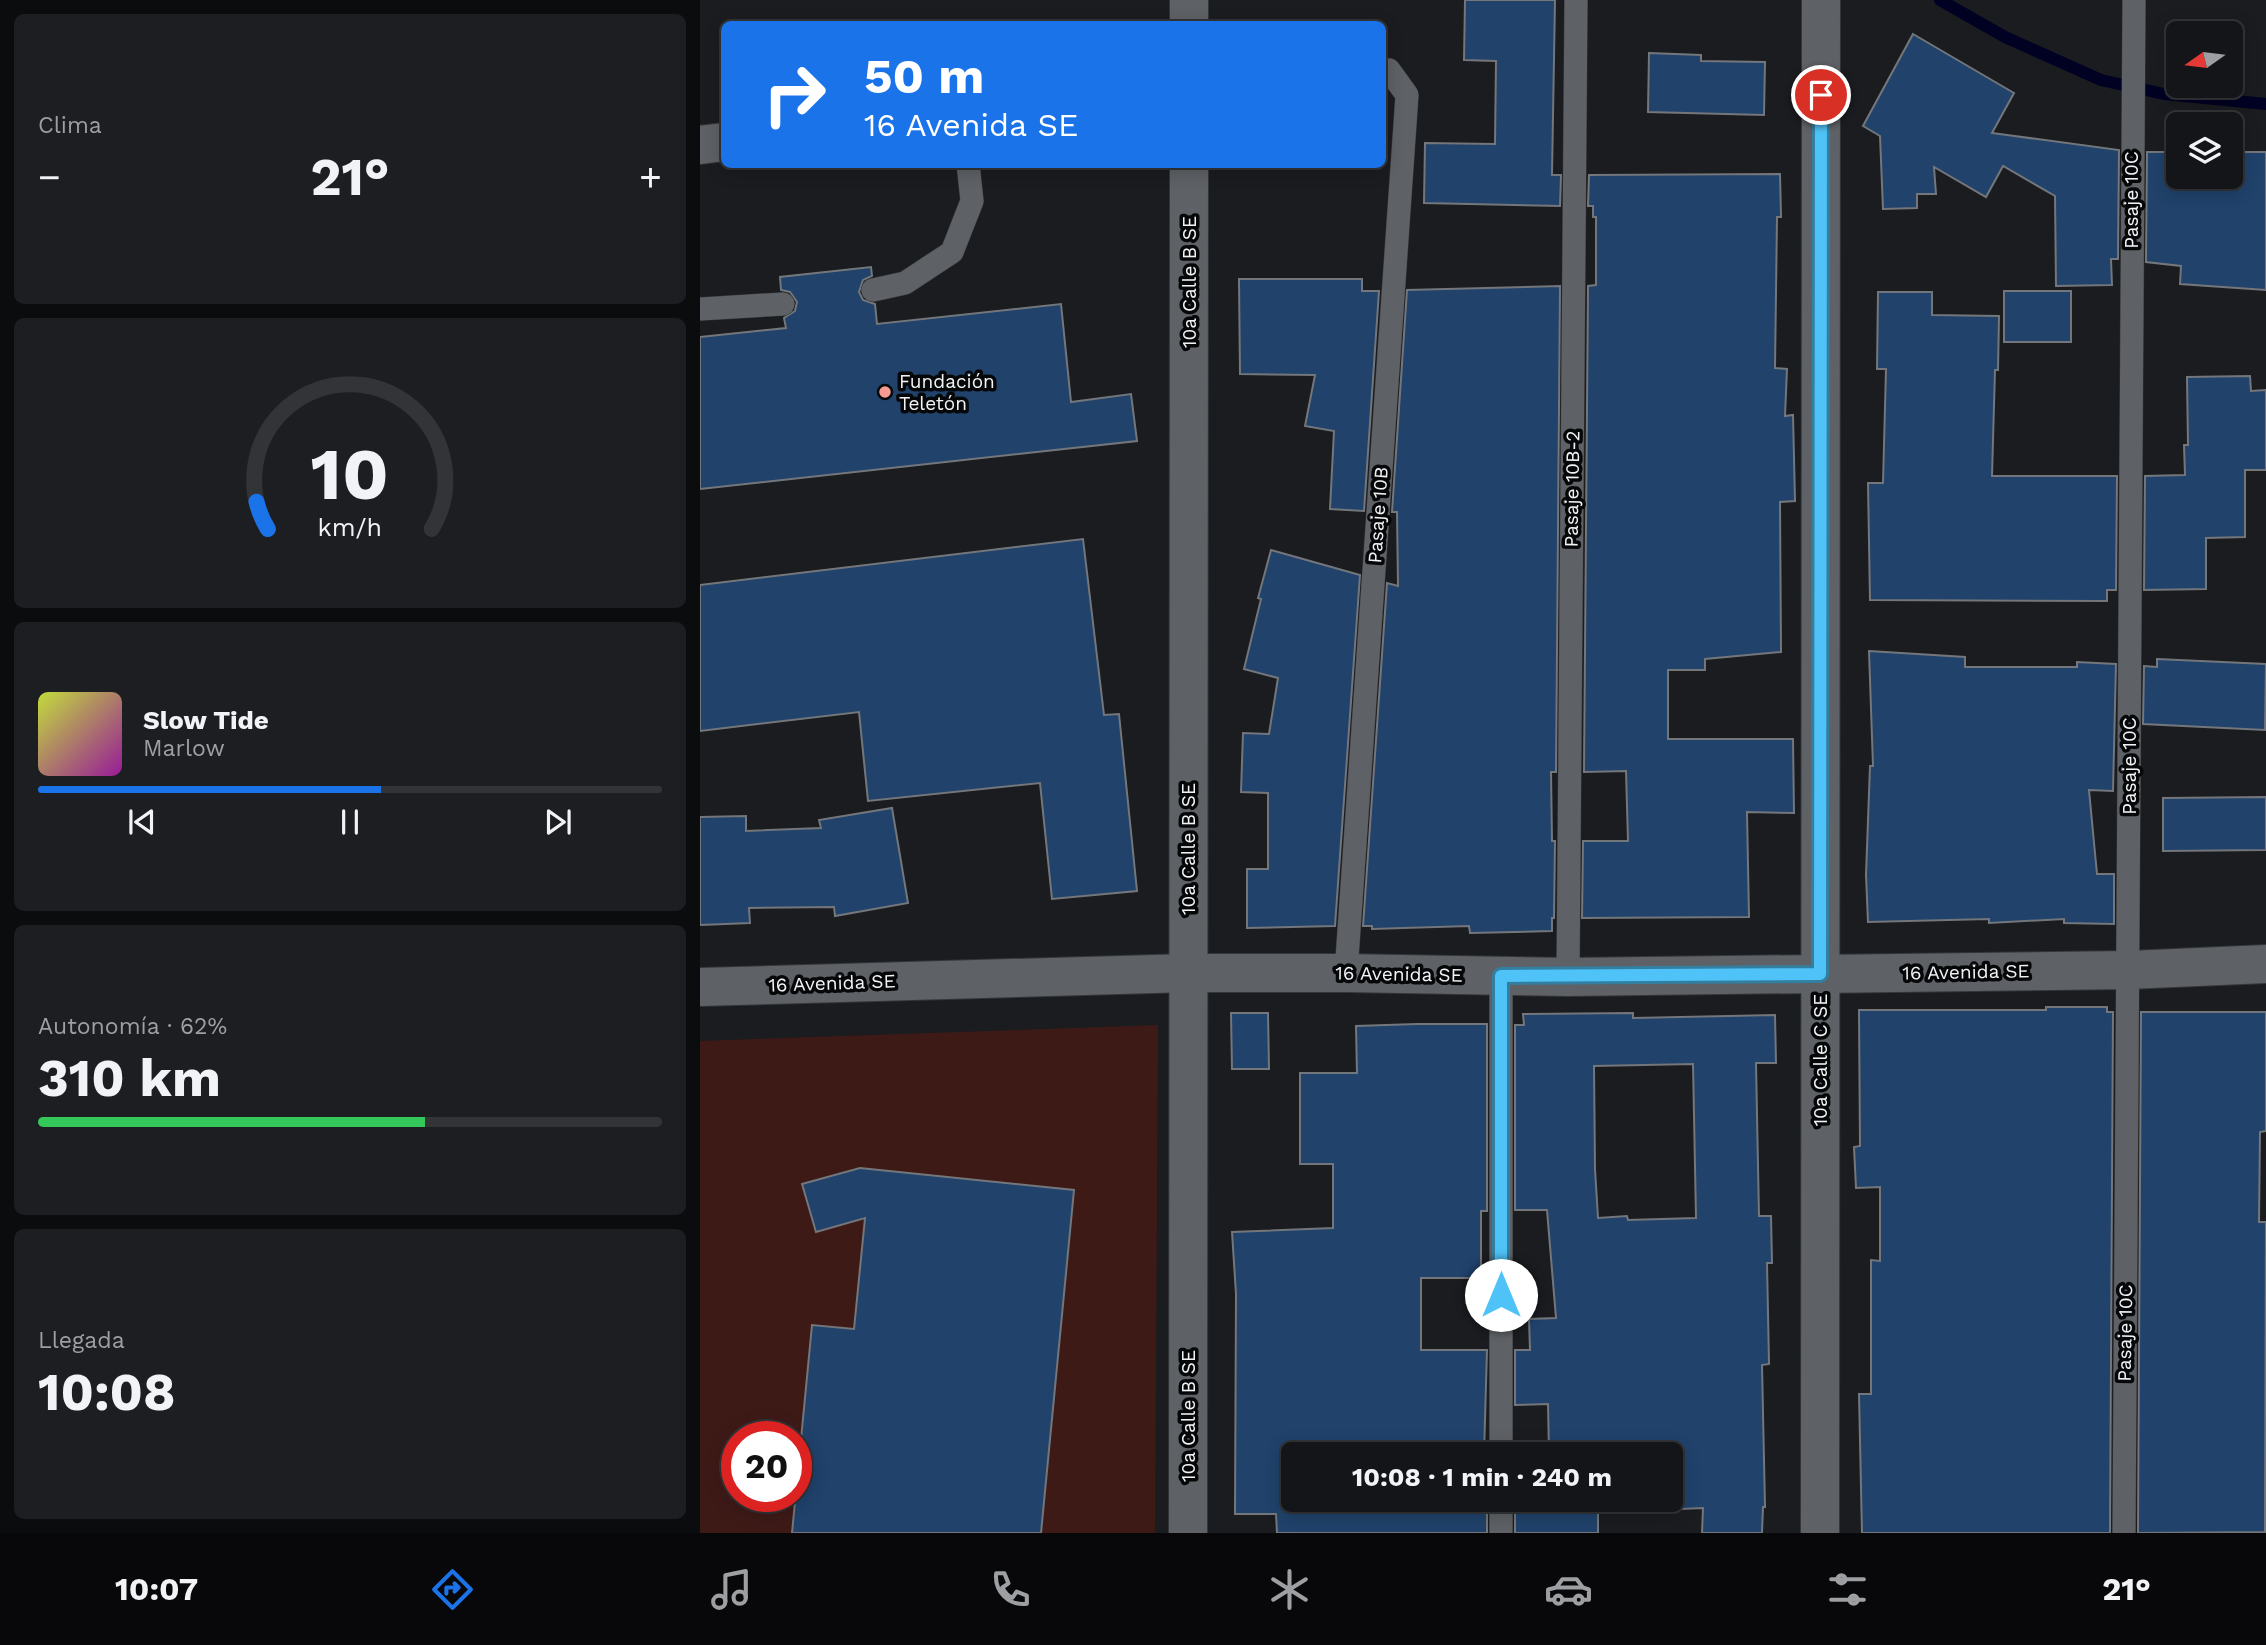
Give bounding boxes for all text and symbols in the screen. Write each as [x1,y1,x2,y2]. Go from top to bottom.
north arrow [2166,21,2244,98]
map controls [2166,21,2243,189]
text: 50 m [864,47,984,105]
icon: right [749,49,840,140]
pin [1791,65,1851,125]
icon: arrive [1802,76,1840,114]
text: 16 Avenida SE [864,106,1078,144]
text: Clima [38,112,102,139]
button: layers [2166,112,2243,189]
text: 21° [310,147,390,208]
street label: Pasaje 10C [2120,151,2143,249]
text: − [38,155,61,199]
text: + [639,155,662,199]
street label: 10a Calle B SE [1178,216,1201,348]
place label: Fundación Teletón [899,370,995,415]
marker: Fundación Teletón [877,384,893,400]
street label: Pasaje 10B-2 [1559,430,1585,548]
text: 10 [311,431,389,517]
street label: Pasaje 10B [1363,466,1393,564]
text: km/h [318,512,382,541]
text: Slow Tide [143,705,269,735]
street label: Pasaje 10C [2118,717,2141,815]
text: Marlow [143,735,225,762]
street label: 10a Calle B SE [1177,783,1200,915]
icon: previous [123,803,161,841]
icon: pause [331,803,369,841]
icon: next [539,803,577,841]
street label: 16 Avenida SE [1902,959,2030,985]
street label: 16 Avenida SE [1335,961,1463,987]
street label: 16 Avenida SE [768,969,896,997]
street label: 10a Calle C SE [1809,994,1832,1126]
text: Autonomía · 62% [38,1013,227,1040]
text: 310 km [38,1048,221,1109]
position arrow [1464,1258,1538,1332]
street label: Pasaje 10C [2113,1284,2137,1382]
text: Llegada [38,1327,125,1354]
street label: 10a Calle B SE [1177,1350,1200,1482]
text: 10:08 [38,1362,176,1423]
speed limit sign: 20 [721,1421,812,1512]
text: 10:08 · 1 min · 240 m [1352,1462,1612,1492]
icon: directions [428,1565,477,1614]
icon: music [707,1565,756,1614]
icon: phone [986,1565,1035,1614]
icon: climate [1265,1565,1314,1614]
icon: car [1544,1565,1593,1614]
icon: filters [1823,1565,1872,1614]
text: 10:07 [115,1570,198,1608]
text: 21° [2102,1570,2151,1608]

